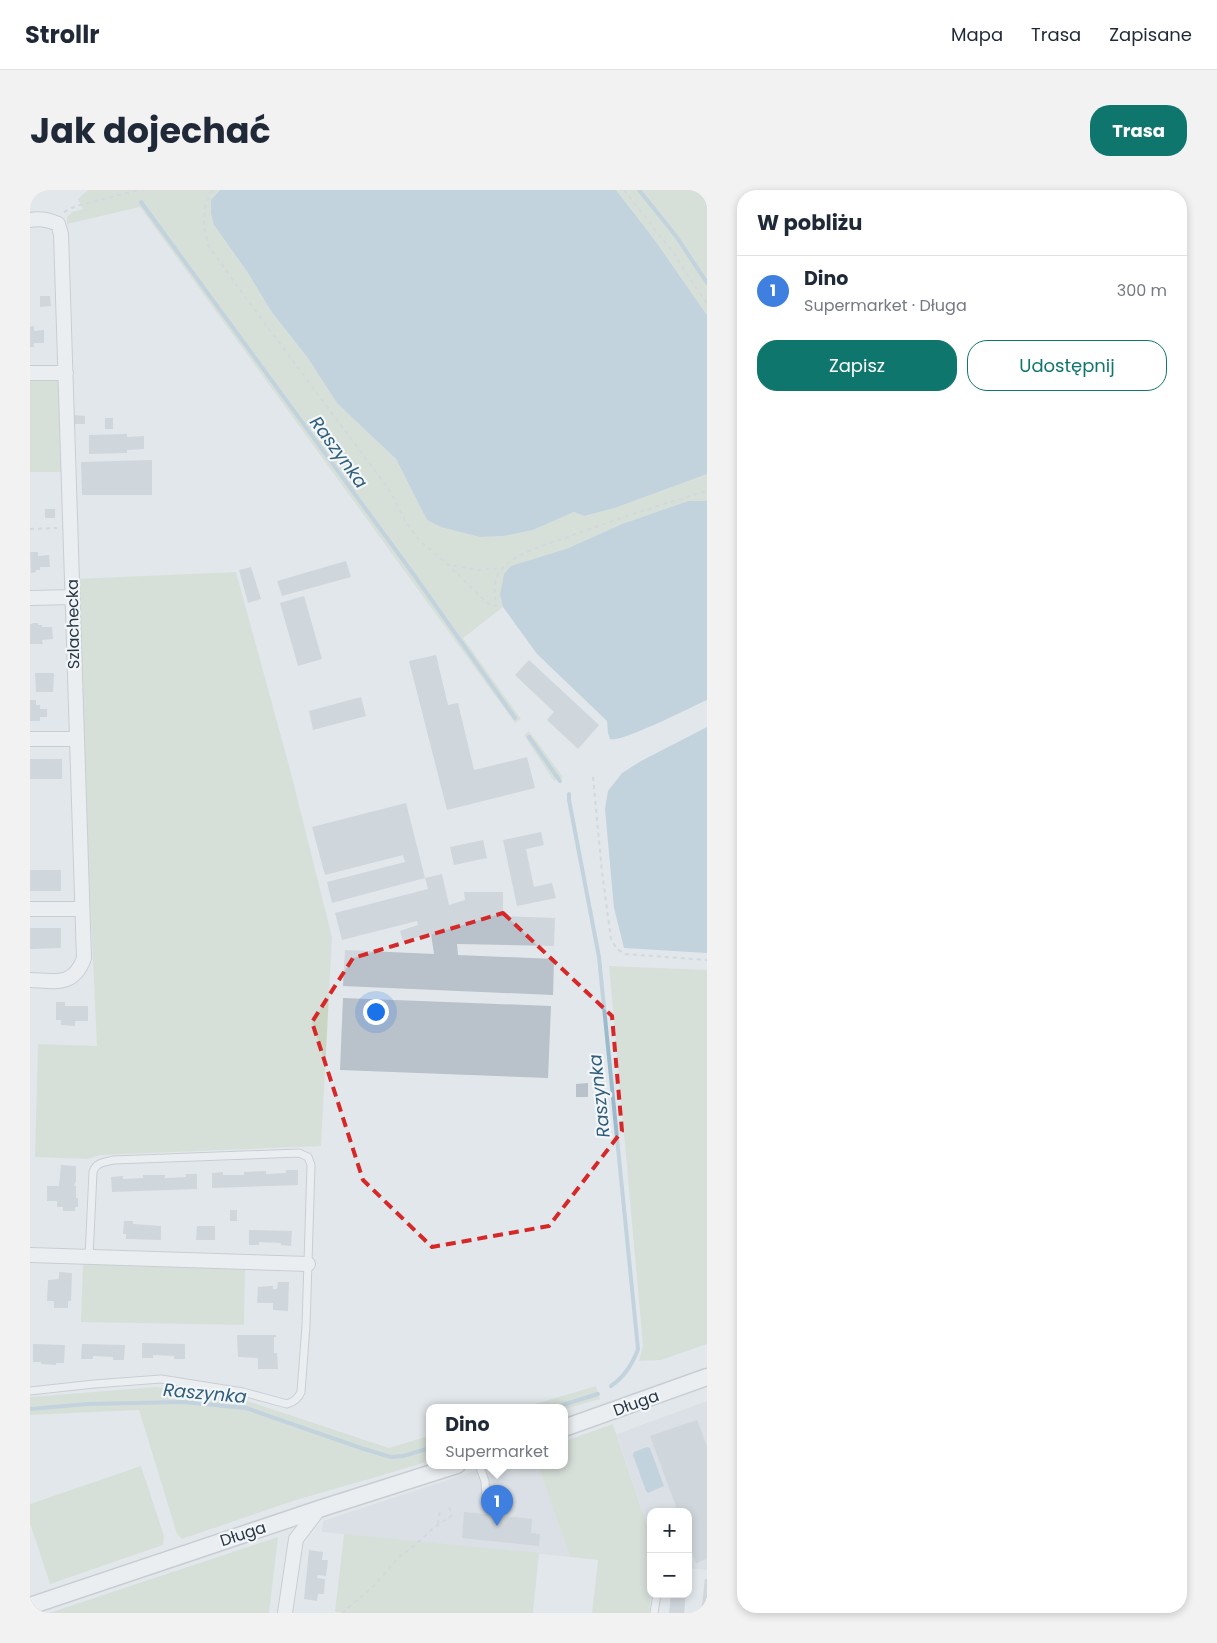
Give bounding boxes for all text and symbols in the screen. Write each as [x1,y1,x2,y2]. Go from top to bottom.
text: Strollr [25,18,100,51]
text: Mapa [951,22,1003,47]
text: Trasa [1031,22,1081,47]
text: Zapisane [1109,22,1192,47]
button: Trasa [1090,105,1187,156]
text: Jak dojechać [30,106,271,155]
text: W pobliżu [757,208,862,237]
text: Dino [804,265,848,292]
text: 1 [770,279,776,302]
text: 300 m [1117,279,1167,302]
text: Supermarket · Długa [804,294,967,317]
button: Zapisz [757,340,957,391]
button: Udostępnij [967,340,1167,391]
water label: Raszynka [304,411,374,493]
street label: Szlachecka [61,579,85,669]
your location [363,999,389,1025]
water label: Raszynka [582,1053,616,1139]
water label: Raszynka [162,1377,248,1409]
street label: Długa [610,1384,662,1422]
popup [426,1404,568,1469]
text: Dino [445,1411,490,1438]
text: Supermarket [445,1440,549,1463]
pin: 1 [481,1485,513,1526]
map controls [647,1508,692,1598]
button: + [647,1508,692,1553]
street label: Długa [217,1516,269,1552]
button: − [647,1553,692,1598]

